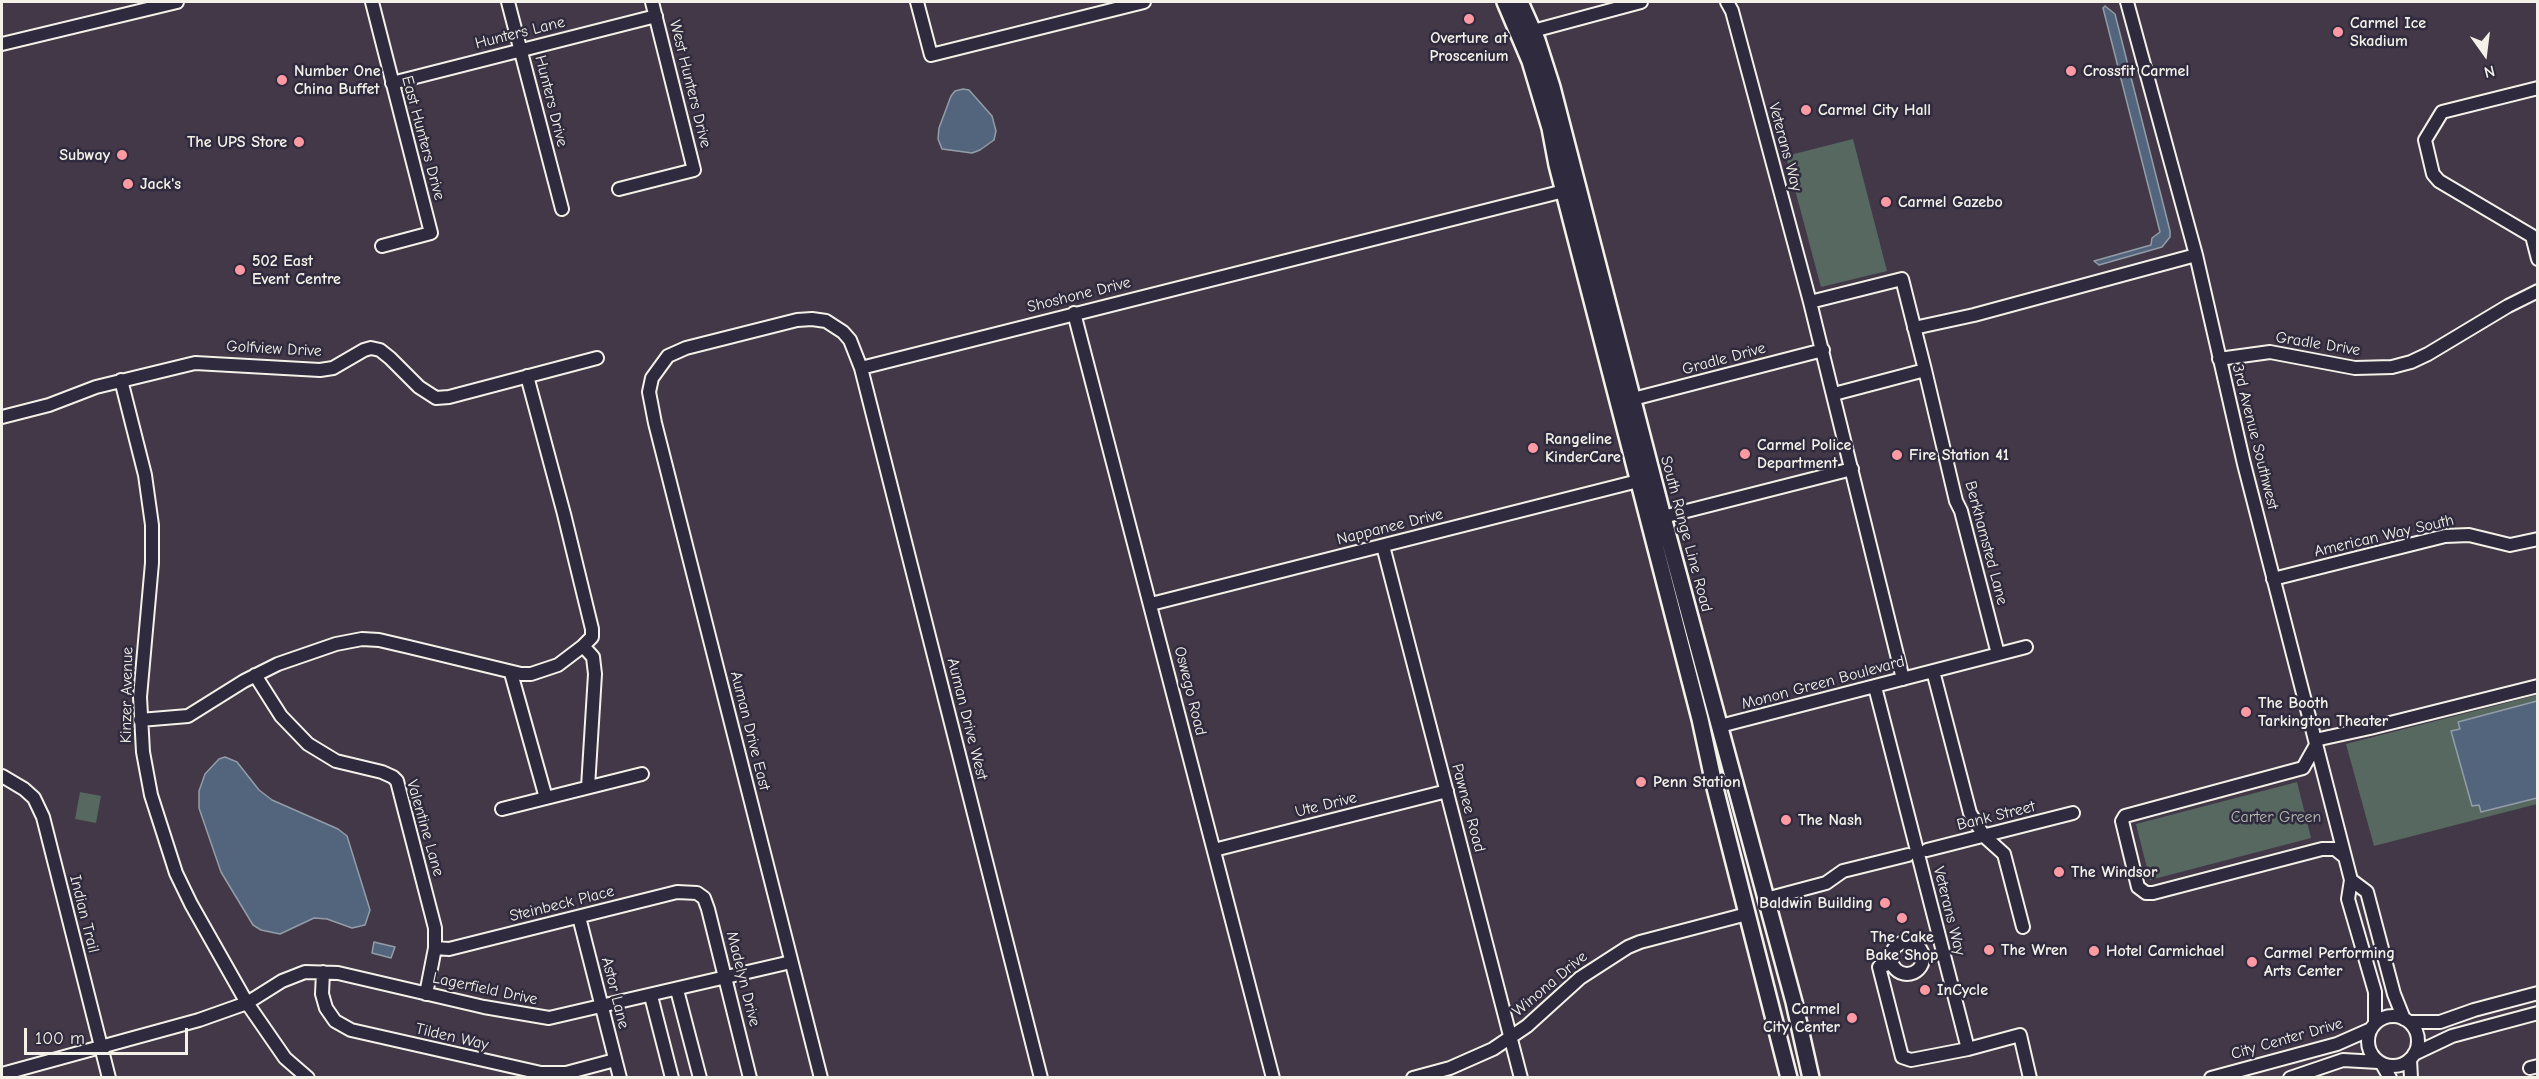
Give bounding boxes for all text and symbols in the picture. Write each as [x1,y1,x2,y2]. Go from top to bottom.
marker: Overture at Proscenium [1462,12,1476,26]
street label: Hunters Lane [473,13,567,53]
place label: Carmel Ice Skadium [2350,13,2426,51]
street label: West Hunters Drive [665,18,715,150]
north arrow [2455,24,2515,84]
marker: Carmel Ice Skadium [2331,25,2345,39]
place label: Overture at Proscenium [1429,28,1509,66]
street label: Hunters Drive [530,53,572,149]
place label: Number One China Buffet [294,61,381,99]
place label: Crossfit Carmel [2083,61,2189,81]
text: N [2482,61,2497,81]
marker: Crossfit Carmel [2064,64,2078,78]
marker: Number One China Buffet [275,73,289,87]
street label: East Hunters Drive [397,74,449,202]
place label: Carmel City Hall [1818,100,1931,120]
street label: Veterans Way [1764,101,1806,193]
marker: Carmel City Hall [1799,103,1813,117]
place label: The UPS Store [187,132,287,152]
marker: The UPS Store [292,135,306,149]
place label: Subway [59,145,110,165]
marker: Subway [115,148,129,162]
place label: Jack's [140,174,181,194]
marker: Jack's [121,177,135,191]
place label: Carmel Gazebo [1898,192,2003,212]
marker: Carmel Gazebo [1879,195,1893,209]
place label: 502 East Event Centre [252,251,341,289]
marker: 502 East Event Centre [233,263,247,277]
street label: Shoshone Drive [1025,273,1133,317]
street label: Gradle Drive [2274,328,2362,360]
street label: Golfview Drive [226,337,322,361]
street label: Gradle Drive [1680,339,1768,379]
street label: 3rd Avenue Southwest [2228,362,2282,512]
place label: Rangeline KinderCare [1545,429,1621,467]
place label: Carmel Police Department [1757,435,1851,473]
marker: Rangeline KinderCare [1526,441,1540,455]
place label: Fire Station 41 [1909,445,2009,465]
marker: Carmel Police Department [1738,447,1752,461]
marker: Fire Station 41 [1890,448,1904,462]
street label: South Range Line Road [1656,454,1716,614]
street label: Berkhamsted Lane [1960,479,2012,607]
street label: Nappanee Drive [1335,505,1445,549]
street label: American Way South [2312,511,2456,561]
street label: Oswego Road [1170,644,1210,738]
street label: Kinzer Avenue [117,647,137,743]
street label: Monon Green Boulevard [1739,652,1907,714]
street label: Auman Drive West [943,656,991,782]
street label: Auman Drive East [726,669,774,793]
place label: The Booth Tarkington Theater [2258,693,2388,731]
marker: The Booth Tarkington Theater [2239,705,2253,719]
street label: Pawnee Road [1447,762,1489,854]
place label: Penn Station [1653,772,1741,792]
marker: Penn Station [1634,775,1648,789]
street label: Valentine Lane [402,778,448,878]
street label: Ute Drive [1293,788,1359,822]
street label: Bank Street [1955,797,2037,835]
park label: Carter Green [2231,807,2321,827]
place label: The Nash [1798,810,1862,830]
marker: The Nash [1779,813,1793,827]
place label: The Windsor [2071,862,2157,882]
street label: Veterans Way [1929,864,1969,958]
marker: The Windsor [2052,865,2066,879]
street label: Indian Trail [65,873,103,955]
street label: Steinbeck Place [508,882,616,926]
place label: Baldwin Building [1759,893,1873,913]
marker: Baldwin Building [1878,896,1892,910]
marker: The Cake Bake Shop [1895,911,1909,925]
place label: The Cake Bake Shop [1866,927,1938,965]
street label: Madelyn Drive [722,929,764,1029]
place label: The Wren [2001,940,2067,960]
place label: Hotel Carmichael [2106,941,2224,961]
marker: The Wren [1982,943,1996,957]
place label: Carmel Performing Arts Center [2264,943,2395,981]
marker: Hotel Carmichael [2087,944,2101,958]
street label: Winona Drive [1509,947,1591,1021]
street label: Astor Lane [597,955,633,1031]
marker: Carmel Performing Arts Center [2245,955,2259,969]
street label: Lagerfield Drive [431,969,539,1009]
place label: InCycle [1937,980,1988,1000]
marker: InCycle [1918,983,1932,997]
place label: Carmel City Center [1763,999,1840,1037]
marker: Carmel City Center [1845,1011,1859,1025]
street label: City Center Drive [2229,1014,2345,1064]
scale bar [27,1016,190,1054]
street label: Tilden Way [414,1019,490,1055]
text: 100 m [35,1028,85,1049]

